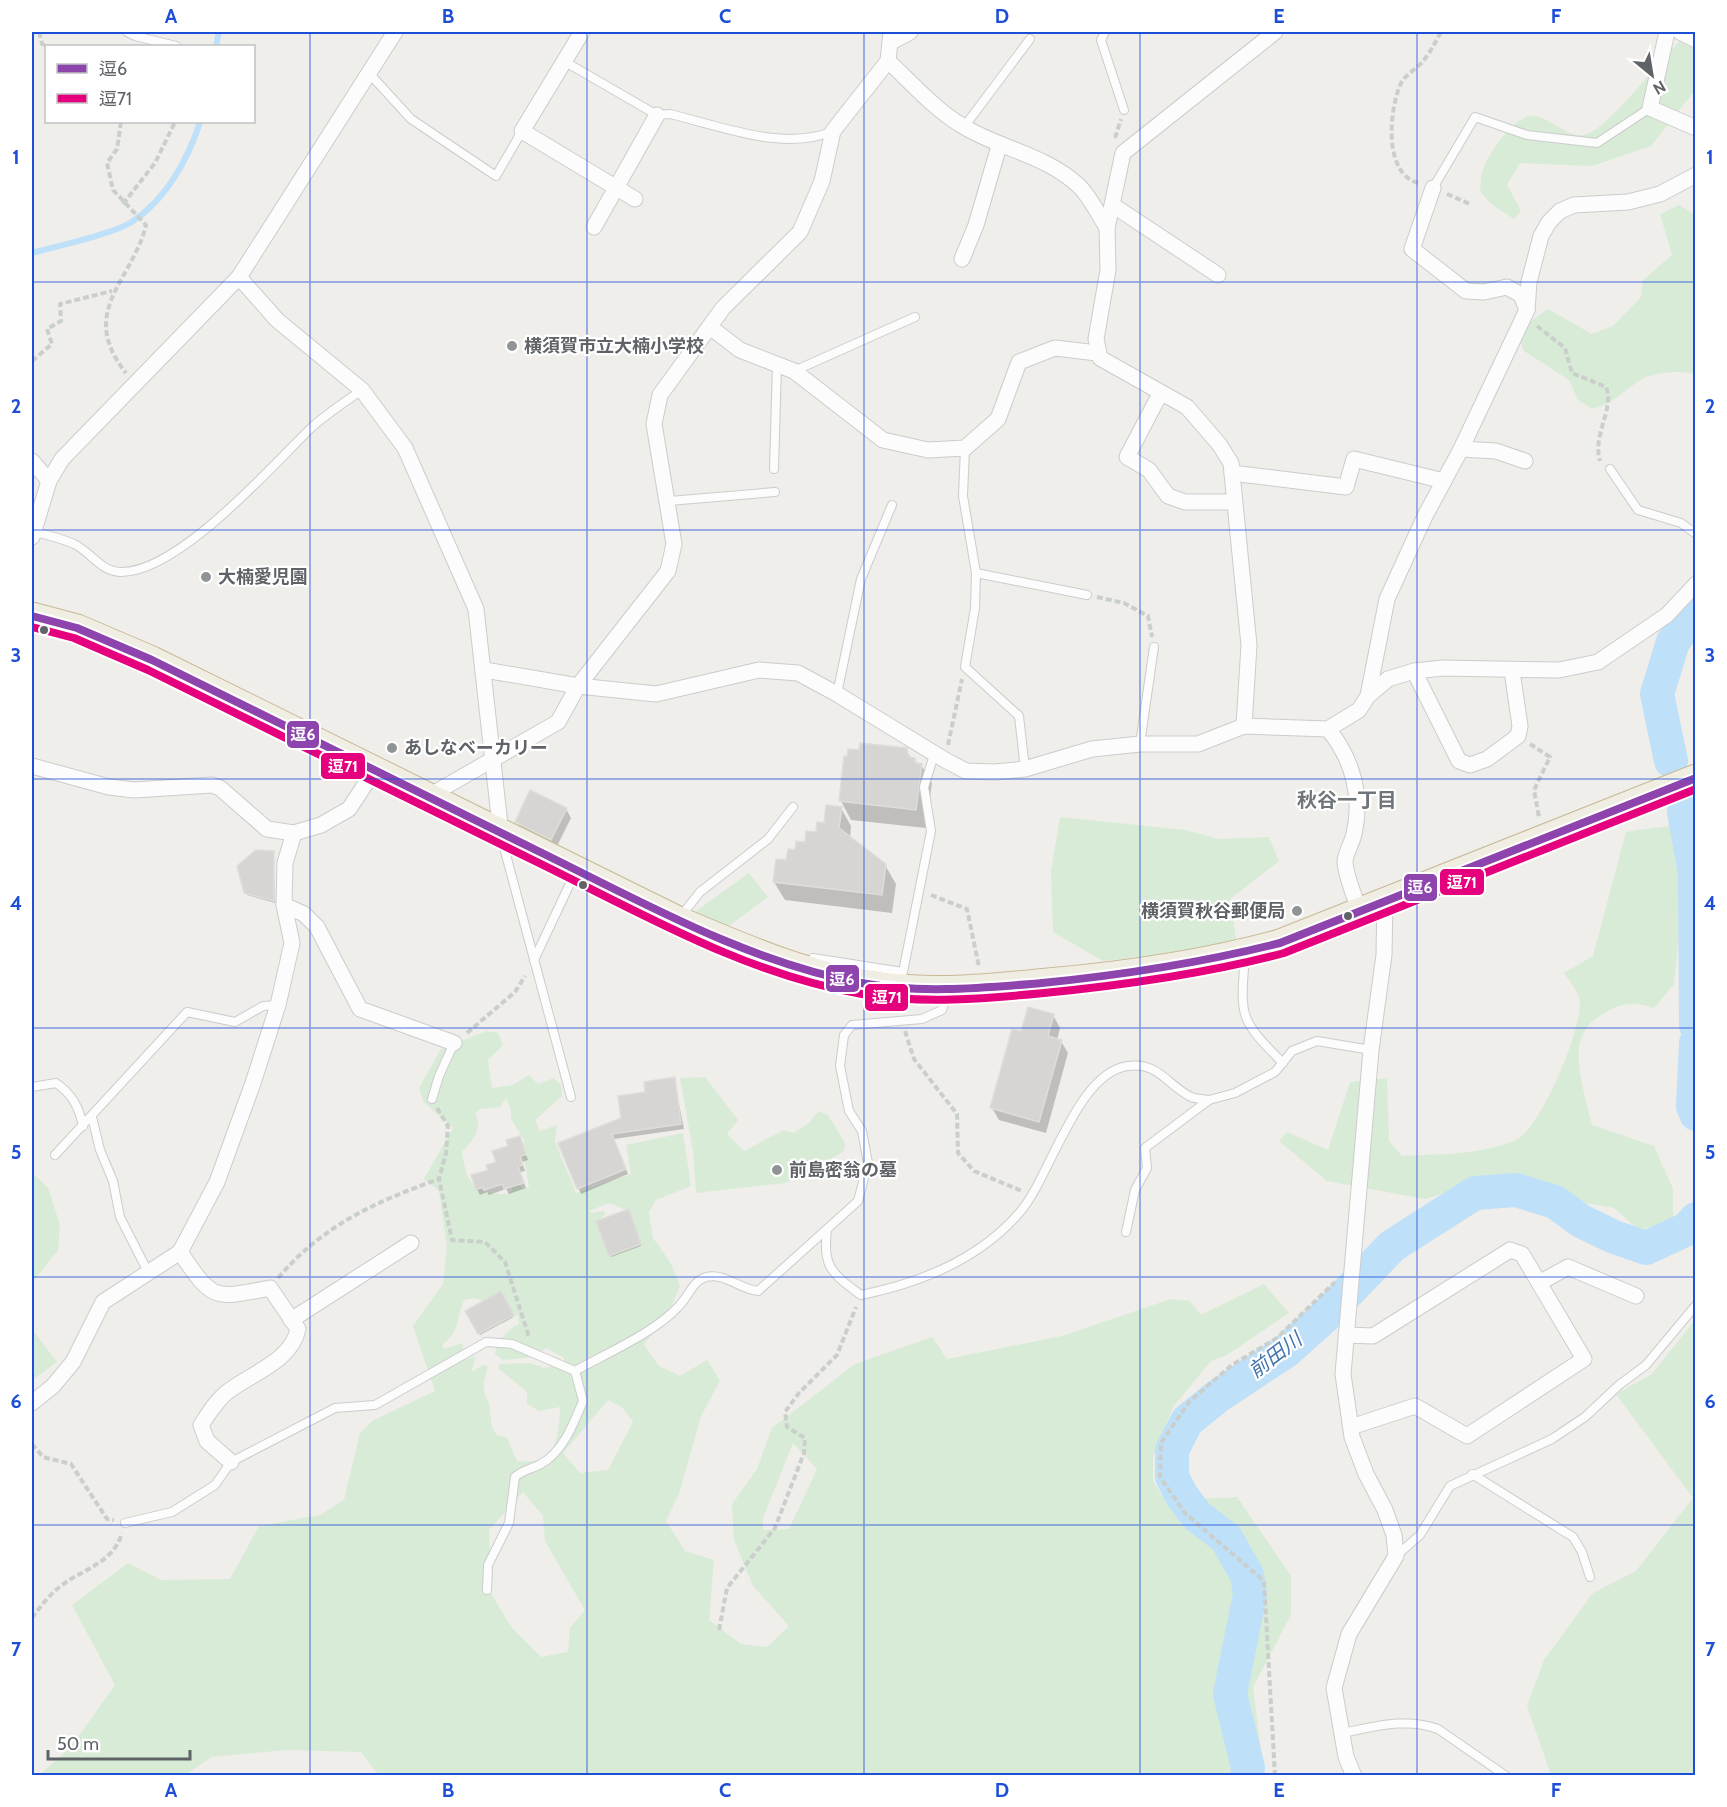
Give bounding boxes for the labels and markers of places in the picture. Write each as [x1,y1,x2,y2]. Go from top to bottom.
place label: 横須賀市立大楠小学校 [524,335,704,357]
marker: 横須賀市立大楠小学校 [505,339,519,353]
place label: 大楠愛児園 [218,566,308,588]
marker: 大楠愛児園 [199,570,213,584]
unlabelled marker [38,624,50,636]
place label: あしなベーカリー [404,737,548,759]
marker: あしなベーカリー [385,741,399,755]
unlabelled marker [577,879,589,891]
place label: 横須賀秋谷郵便局 [1141,900,1285,922]
marker: 横須賀秋谷郵便局 [1290,904,1304,918]
unlabelled marker [1342,910,1354,922]
place label: 前島密翁の墓 [789,1159,897,1181]
marker: 前島密翁の墓 [770,1163,784,1177]

